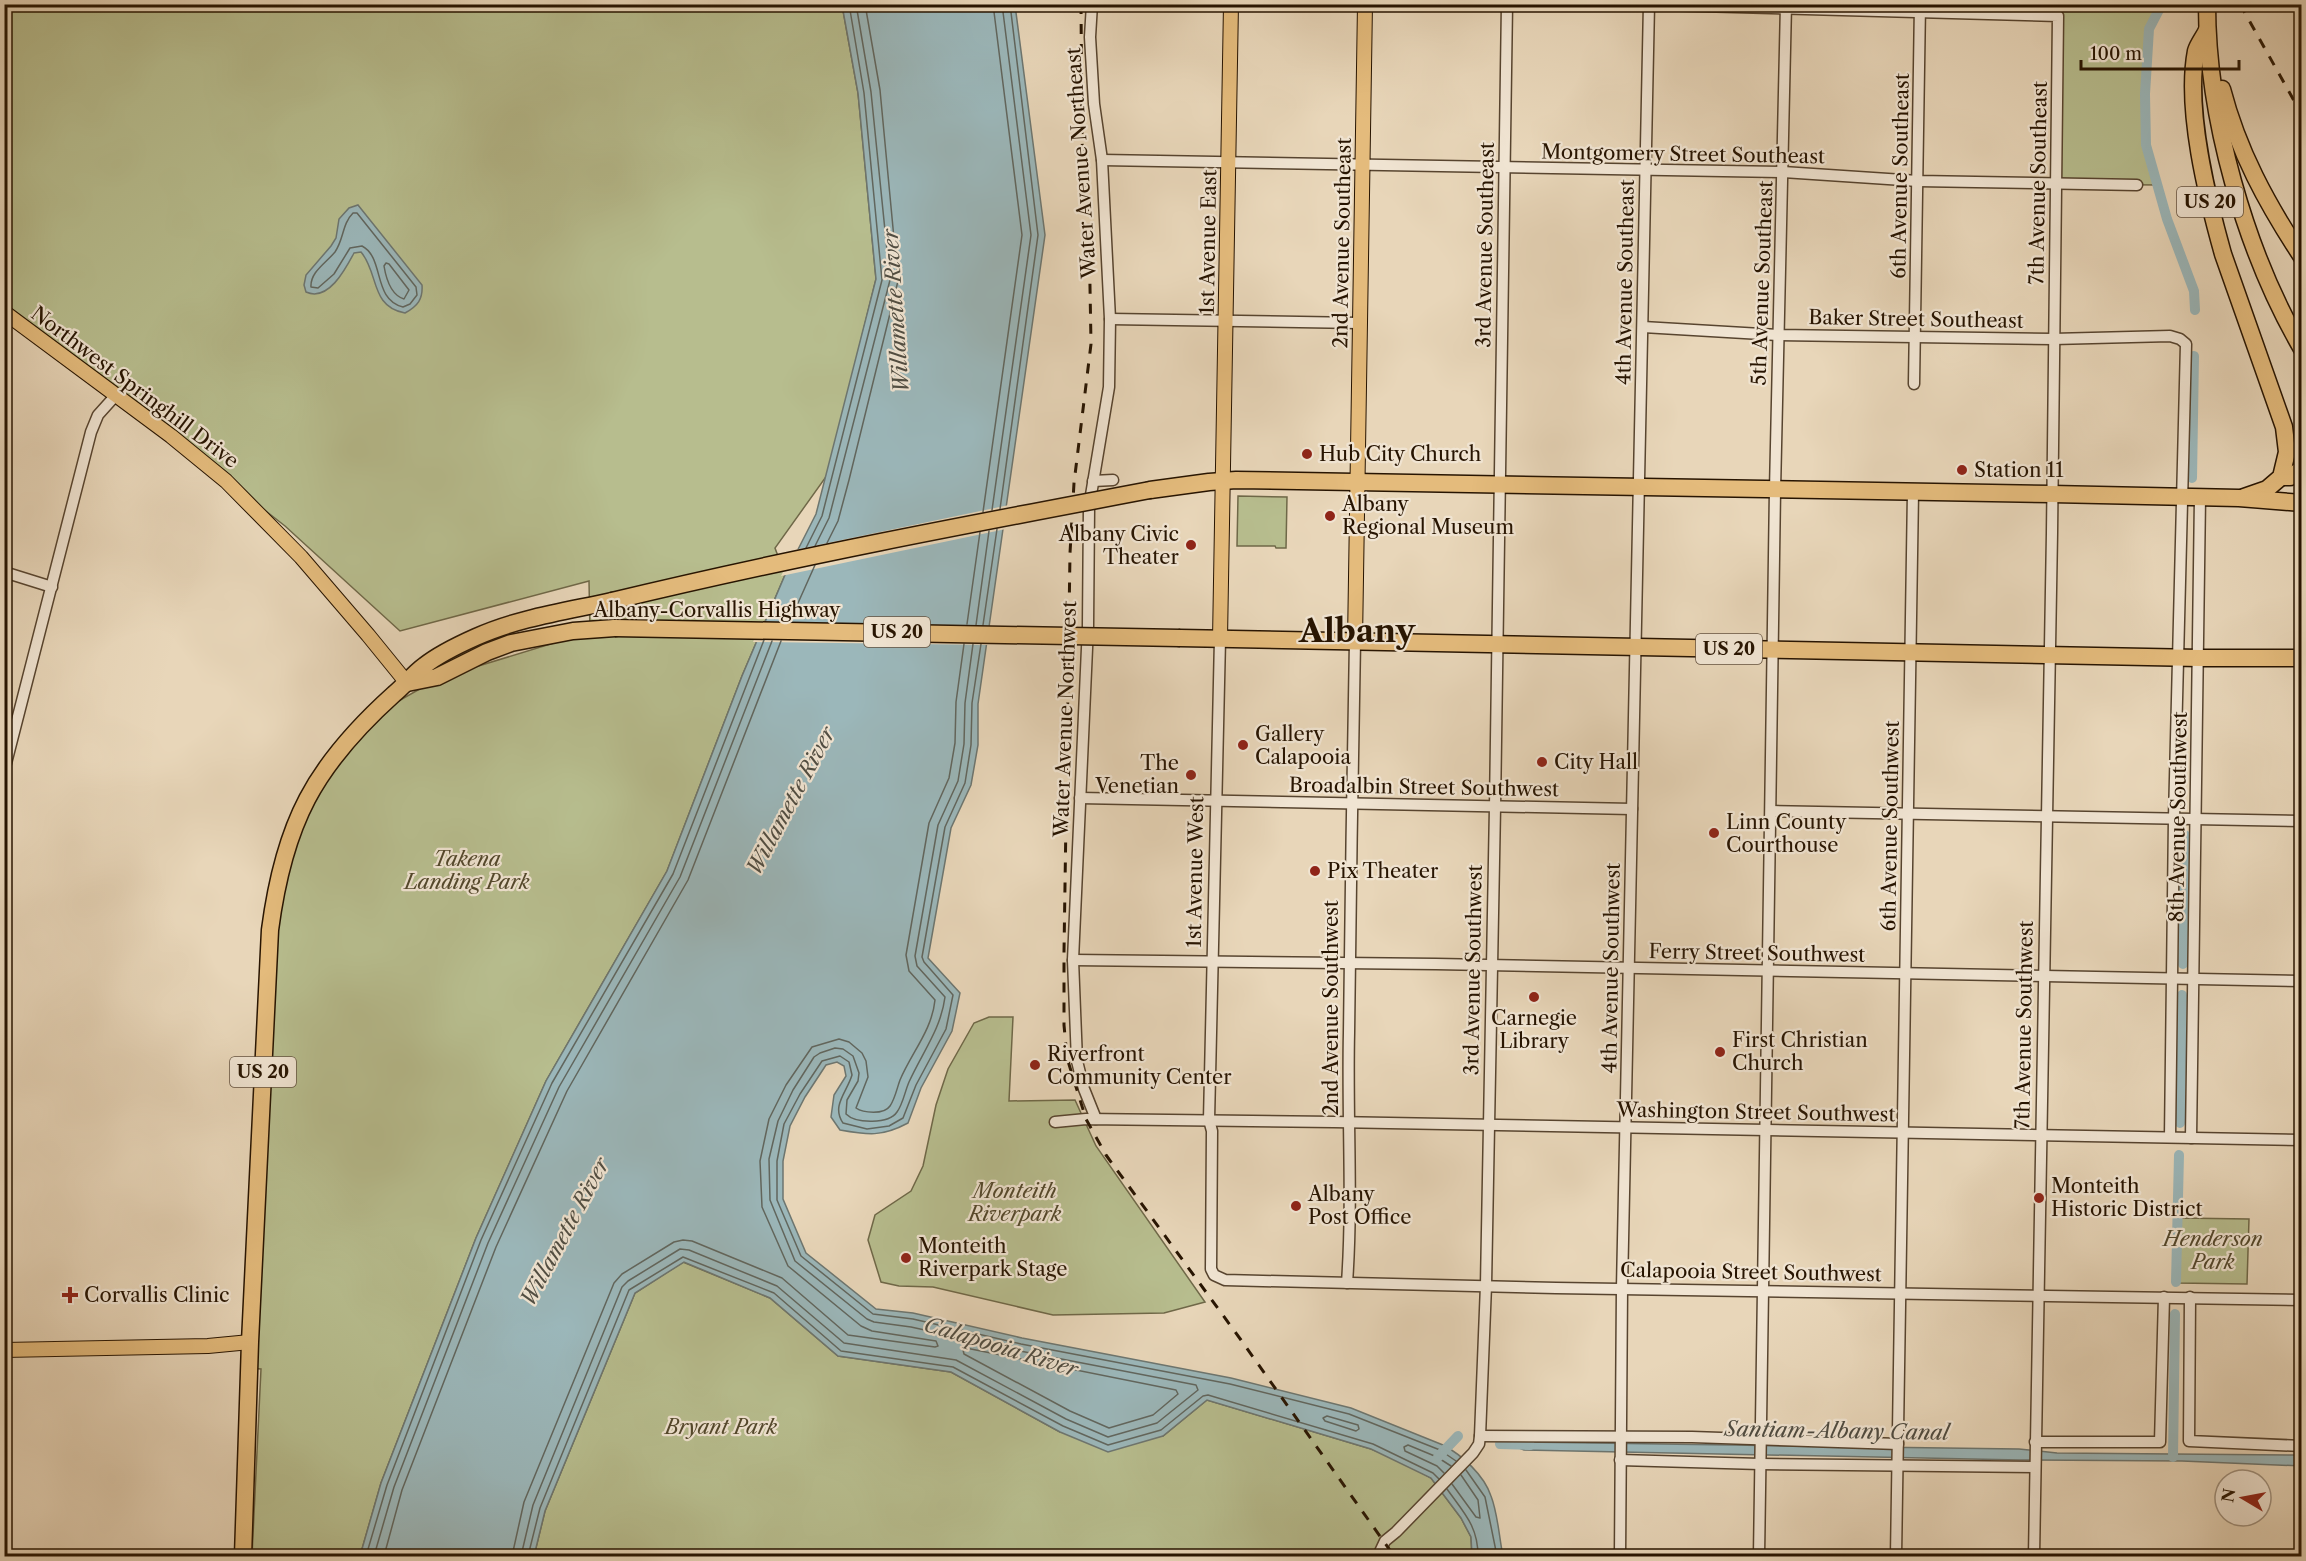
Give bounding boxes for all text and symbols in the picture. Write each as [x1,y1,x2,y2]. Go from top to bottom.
scale bar [2081,33,2238,71]
text: 100 m [2090,43,2142,65]
street label: Water Avenue Northeast [1061,47,1101,280]
street label: 6th Avenue Southeast [1886,73,1914,279]
street label: 7th Avenue Southeast [2024,81,2052,285]
street label: 2nd Avenue Southeast [1328,137,1356,349]
street label: Montgomery Street Southeast [1541,140,1825,168]
street label: 3rd Avenue Southeast [1471,142,1499,348]
street label: 1st Avenue East [1195,169,1221,315]
street label: 4th Avenue Southeast [1611,179,1639,385]
street label: 5th Avenue Southeast [1746,180,1778,386]
road number: US 20 [2177,187,2243,217]
water label: Willamette River [877,227,914,394]
street label: Northwest Springhill Drive [27,301,243,473]
street label: Baker Street Southeast [1808,305,2024,333]
place label: Hub City Church [1319,442,1482,466]
marker: Hub City Church [1300,447,1314,461]
place label: Station 11 [1974,458,2064,482]
marker: Station 11 [1955,463,1969,477]
place label: Albany Regional Museum [1341,492,1514,539]
marker: Albany Regional Museum [1323,509,1337,523]
place label: Albany Civic Theater [1058,522,1180,569]
marker: Albany Civic Theater [1184,538,1198,552]
street label: Albany-Corvallis Highway [593,598,841,622]
street label: Water Avenue Northwest [1049,600,1081,839]
district label: Albany [1298,611,1416,650]
road number: US 20 [864,617,930,647]
road number: US 20 [1696,634,1762,664]
street label: 8th Avenue Southwest [2164,711,2192,923]
street label: 6th Avenue Southwest [1876,720,1904,932]
water label: Willamette River [741,721,841,879]
place label: Gallery Calapooia [1255,722,1351,769]
marker: Gallery Calapooia [1236,738,1250,752]
place label: City Hall [1554,750,1638,774]
place label: The Venetian [1094,751,1179,798]
marker: City Hall [1535,755,1549,769]
marker: The Venetian [1184,768,1198,782]
street label: Broadalbin Street Southwest [1289,773,1559,801]
street label: 1st Avenue West [1182,796,1208,948]
place label: Linn County Courthouse [1726,810,1847,857]
marker: Linn County Courthouse [1707,826,1721,840]
park label: Takena Landing Park [402,847,530,894]
place label: Pix Theater [1327,859,1439,883]
street label: 4th Avenue Southwest [1597,863,1625,1073]
marker: Pix Theater [1308,864,1322,878]
street label: 3rd Avenue Southwest [1459,864,1487,1076]
street label: 2nd Avenue Southwest [1319,900,1343,1116]
street label: 7th Avenue Southwest [2010,920,2038,1130]
street label: Ferry Street Southwest [1649,939,1865,967]
marker: Carnegie Library [1527,990,1541,1004]
place label: Carnegie Library [1491,1006,1577,1053]
place label: First Christian Church [1732,1028,1868,1075]
place label: Riverfront Community Center [1047,1042,1232,1089]
marker: First Christian Church [1713,1045,1727,1059]
road number: US 20 [230,1057,296,1087]
marker: Riverfront Community Center [1028,1058,1042,1072]
street label: Washington Street Southwest [1615,1098,1896,1126]
water label: Willamette River [515,1152,615,1310]
place label: Monteith Historic District [2051,1174,2203,1221]
park label: Monteith Riverpark [967,1179,1062,1226]
place label: Albany Post Office [1307,1182,1412,1229]
marker: Monteith Historic District [2032,1191,2046,1205]
marker: Albany Post Office [1289,1199,1303,1213]
park label: Henderson Park [2161,1227,2263,1274]
place label: Monteith Riverpark Stage [918,1234,1067,1281]
marker: Monteith Riverpark Stage [899,1251,913,1265]
street label: Calapooia Street Southwest [1620,1258,1882,1286]
place label: Corvallis Clinic [84,1283,229,1307]
marker: Corvallis Clinic [61,1286,79,1304]
water label: Calapooia River [921,1311,1082,1382]
park label: Bryant Park [663,1415,778,1439]
water label: Santiam-Albany Canal [1722,1416,1952,1445]
north arrow [2213,1468,2273,1528]
text: N [2217,1487,2239,1504]

